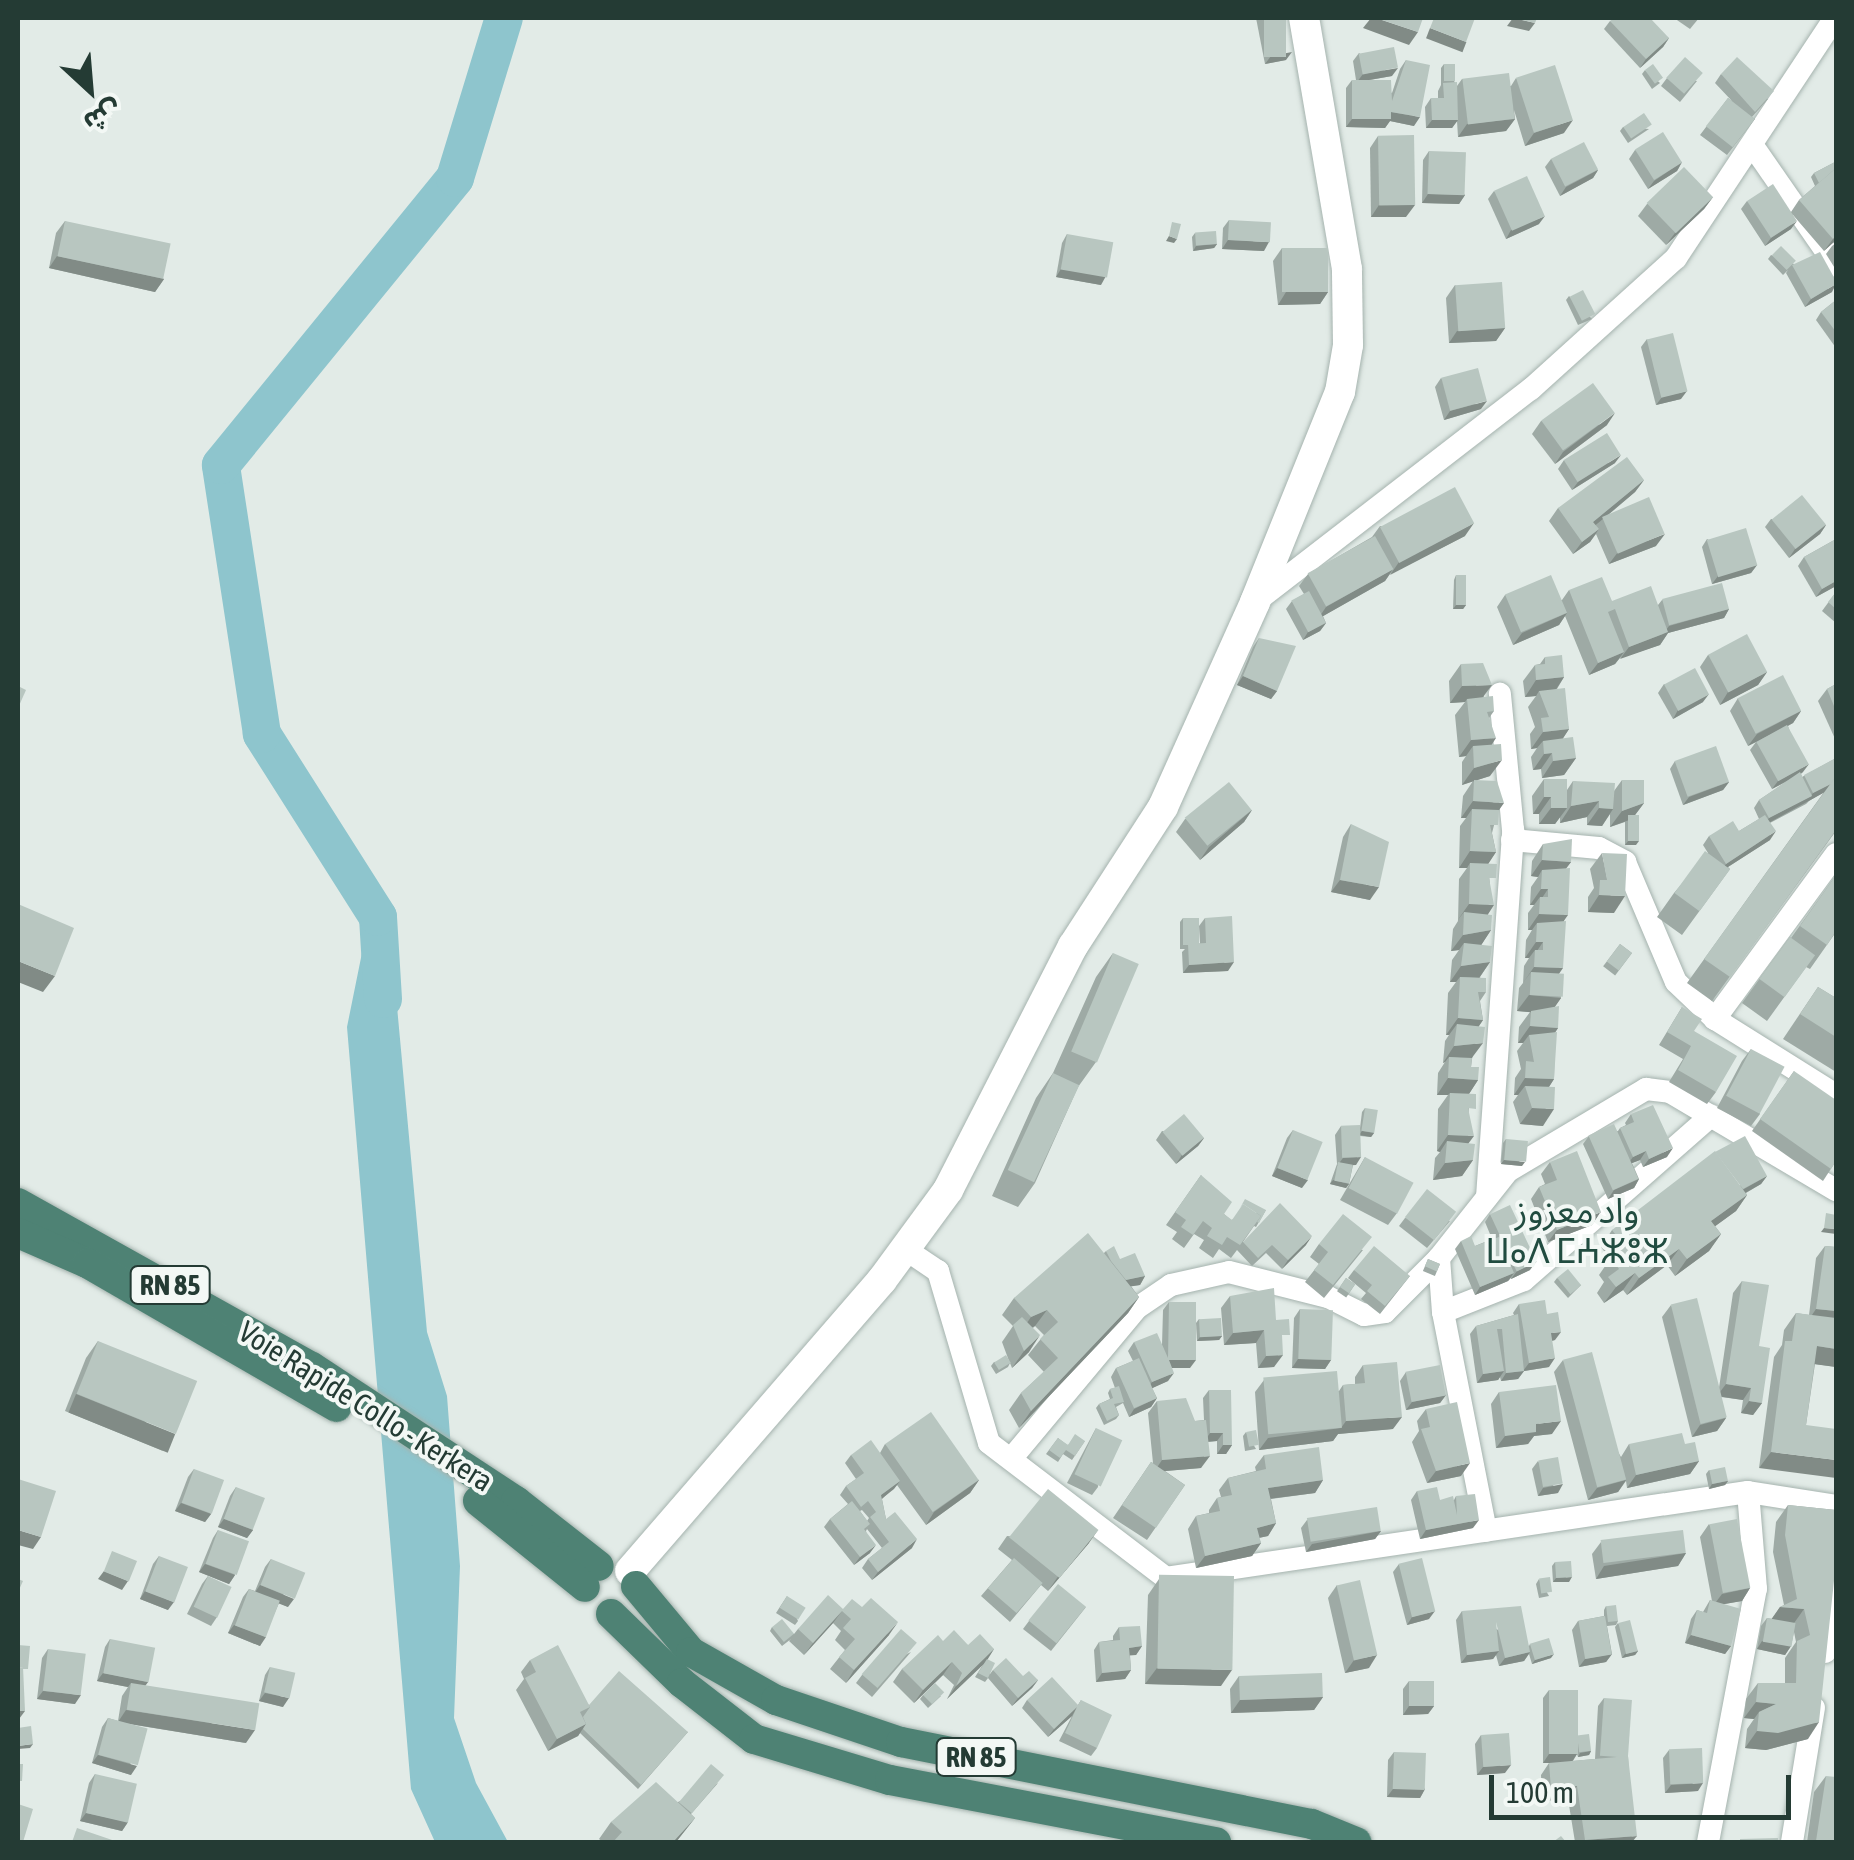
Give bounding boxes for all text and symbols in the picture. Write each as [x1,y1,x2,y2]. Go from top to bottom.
north arrow [40,40,140,140]
text: ش [79,94,127,140]
district label: واد معزوز ⵡⴰⴷ ⵎⵄⵣⵓⵣ [1485,1189,1669,1271]
road number: RN 85 [128,1262,212,1308]
street label: Voie Rapide Collo - Kerkera [232,1313,500,1499]
road number: RN 85 [934,1734,1018,1780]
scale bar [1494,1755,1796,1817]
text: 100 m [1506,1775,1574,1809]

